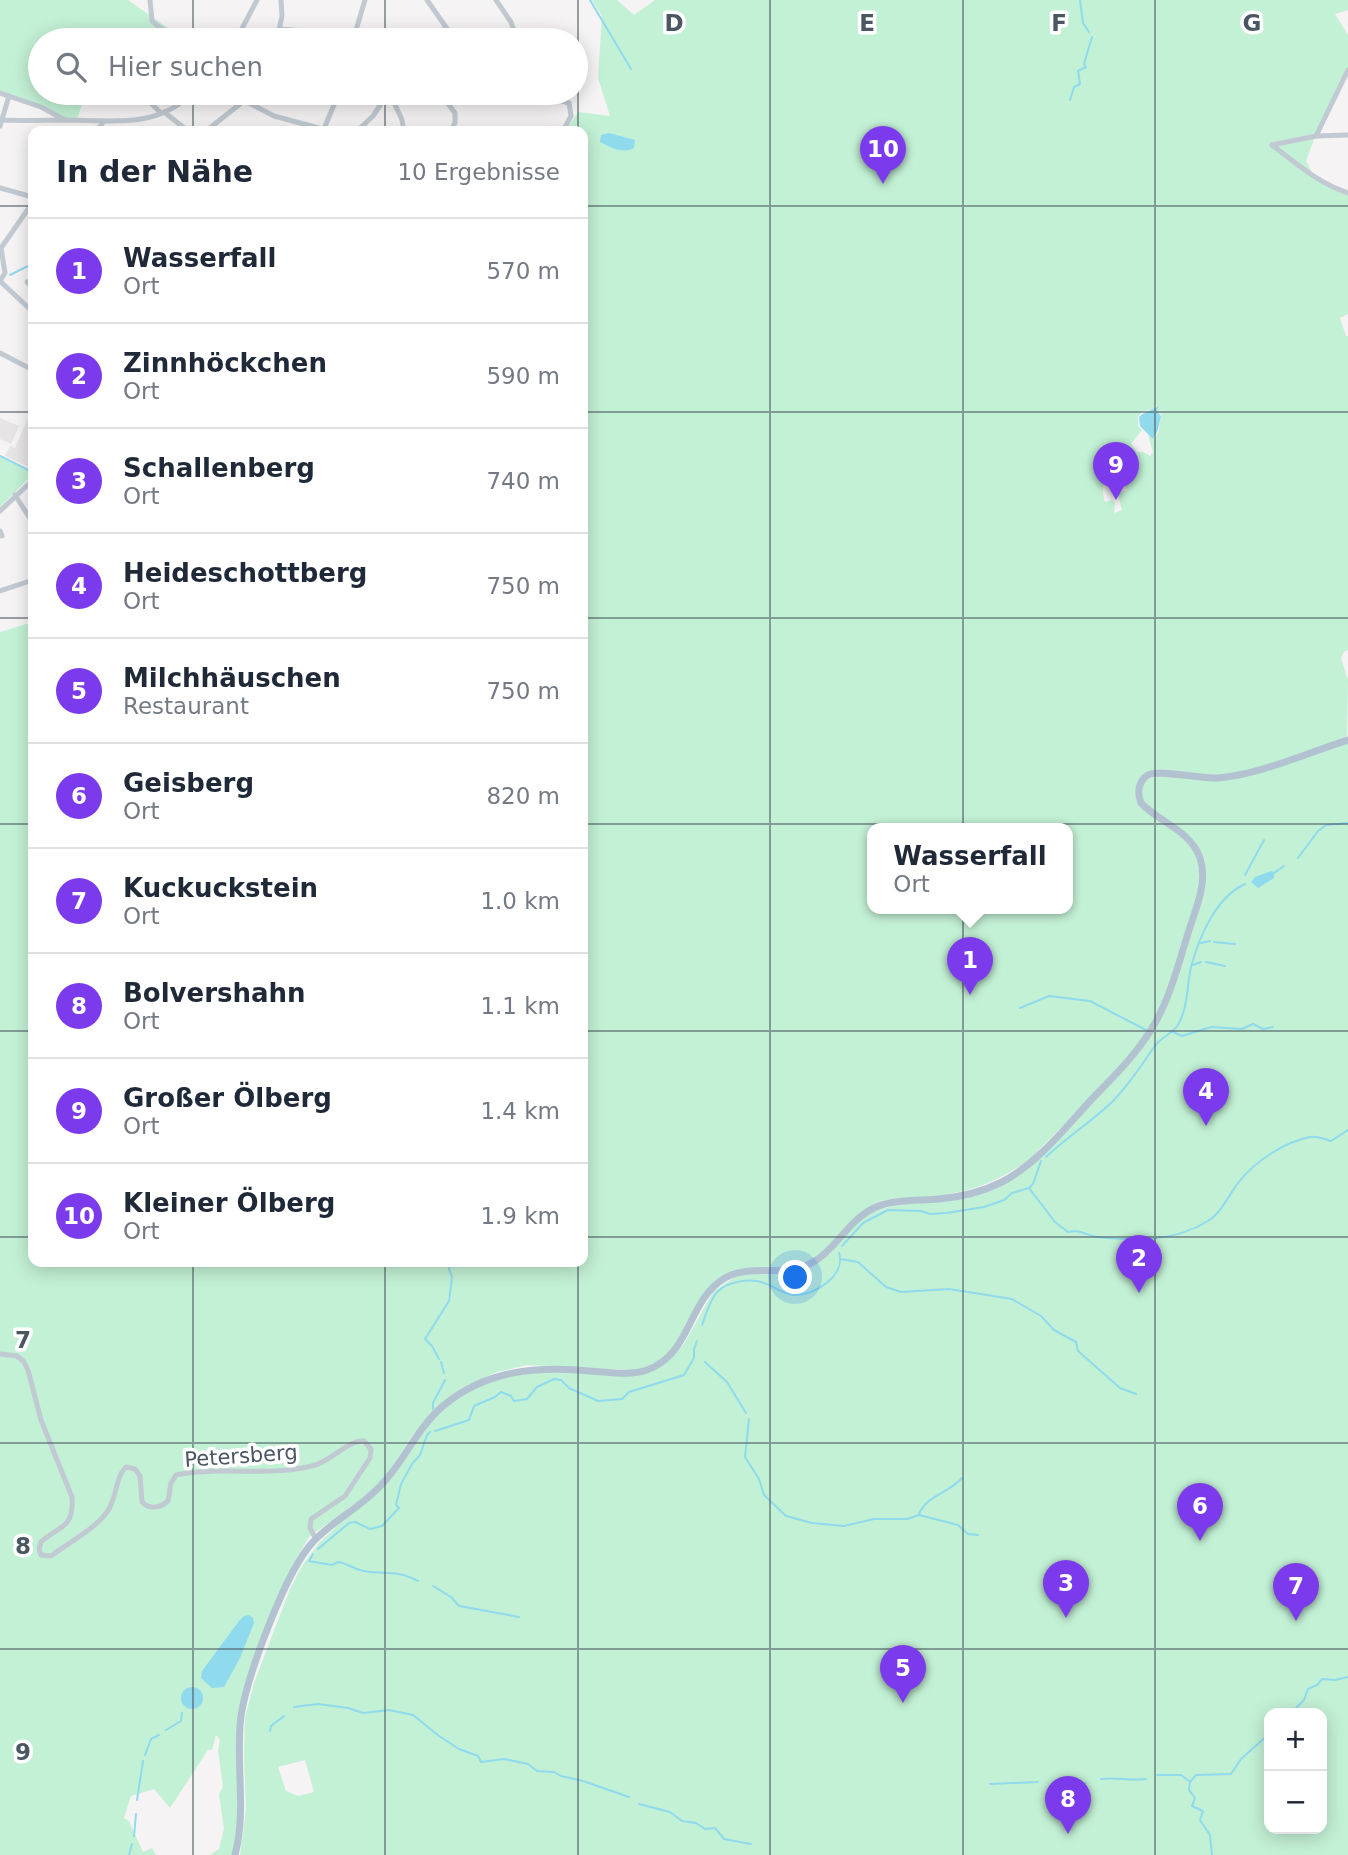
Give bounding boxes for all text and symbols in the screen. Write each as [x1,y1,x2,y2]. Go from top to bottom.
text: D [664,10,684,36]
text: E [859,10,875,36]
text: F [1051,10,1067,36]
text: G [1243,10,1261,36]
search box [28,28,588,105]
icon: search [52,48,90,86]
text: Hier suchen [108,52,263,82]
pin: 10 [860,126,906,184]
text: In der Nähe [56,154,253,189]
text: 10 Ergebnisse [397,159,560,185]
text: Wasserfall [123,243,276,273]
text: 1 [71,258,87,284]
text: 570 m [486,258,560,284]
text: Ort [123,273,160,299]
text: Zinnhöckchen [123,348,327,378]
text: 2 [71,363,87,389]
text: 590 m [486,363,560,389]
text: Ort [123,378,160,404]
pin: 9 [1093,442,1139,500]
text: Schallenberg [123,453,315,483]
text: 3 [71,468,87,494]
text: 740 m [486,468,560,494]
text: Ort [123,483,160,509]
text: Heideschottberg [123,558,367,588]
text: 4 [71,573,87,599]
text: 750 m [486,573,560,599]
text: Ort [123,588,160,614]
text: Milchhäuschen [123,663,341,693]
text: 5 [71,678,87,704]
text: 750 m [486,678,560,704]
text: Restaurant [123,693,249,719]
text: Geisberg [123,768,254,798]
text: 6 [71,783,87,809]
text: 820 m [486,783,560,809]
text: Ort [123,798,160,824]
popup [867,823,1073,914]
text: Wasserfall [893,841,1047,871]
text: Ort [893,871,930,897]
text: Kuckuckstein [123,873,318,903]
text: 7 [71,888,87,914]
text: 1.0 km [480,888,560,914]
text: Ort [123,903,160,929]
pin: 1 [947,937,993,995]
text: Bolvershahn [123,978,306,1008]
text: 8 [71,993,87,1019]
text: 1.1 km [480,993,560,1019]
text: Ort [123,1008,160,1034]
pin: 4 [1183,1068,1229,1126]
text: Großer Ölberg [123,1083,332,1113]
text: 9 [71,1098,87,1124]
text: 1.4 km [480,1098,560,1124]
text: Ort [123,1113,160,1139]
text: Kleiner Ölberg [123,1188,335,1218]
text: 10 [63,1203,95,1229]
text: 1.9 km [480,1203,560,1229]
text: Ort [123,1218,160,1244]
pin: 2 [1116,1235,1162,1293]
your location [778,1260,812,1294]
text: 7 [15,1327,31,1353]
street label: Petersberg [184,1440,298,1472]
pin: 6 [1177,1483,1223,1541]
text: 8 [15,1533,31,1559]
pin: 3 [1043,1560,1089,1618]
pin: 7 [1273,1563,1319,1621]
pin: 5 [880,1645,926,1703]
map controls [1264,1708,1327,1834]
button: + [1264,1708,1327,1771]
text: 9 [15,1739,31,1765]
button: − [1264,1771,1327,1834]
pin: 8 [1045,1776,1091,1834]

